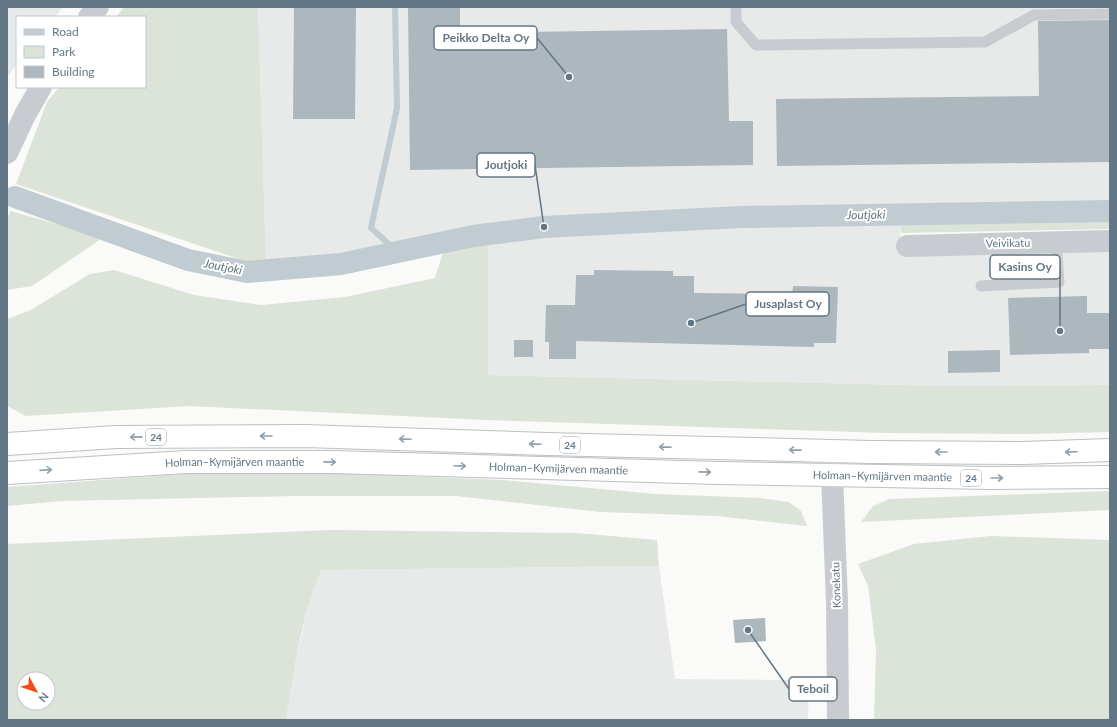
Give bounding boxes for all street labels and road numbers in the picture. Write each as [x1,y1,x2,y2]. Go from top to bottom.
street label: Veivikatu [986,236,1030,249]
road number: 24 [146,429,166,445]
road number: 24 [560,437,580,453]
street label: Holman–Kymijärven maantie [165,455,305,469]
street label: Holman–Kymijärven maantie [489,459,629,476]
street label: Holman–Kymijärven maantie [813,468,952,483]
road number: 24 [961,470,981,486]
street label: Konekatu [828,562,843,608]

